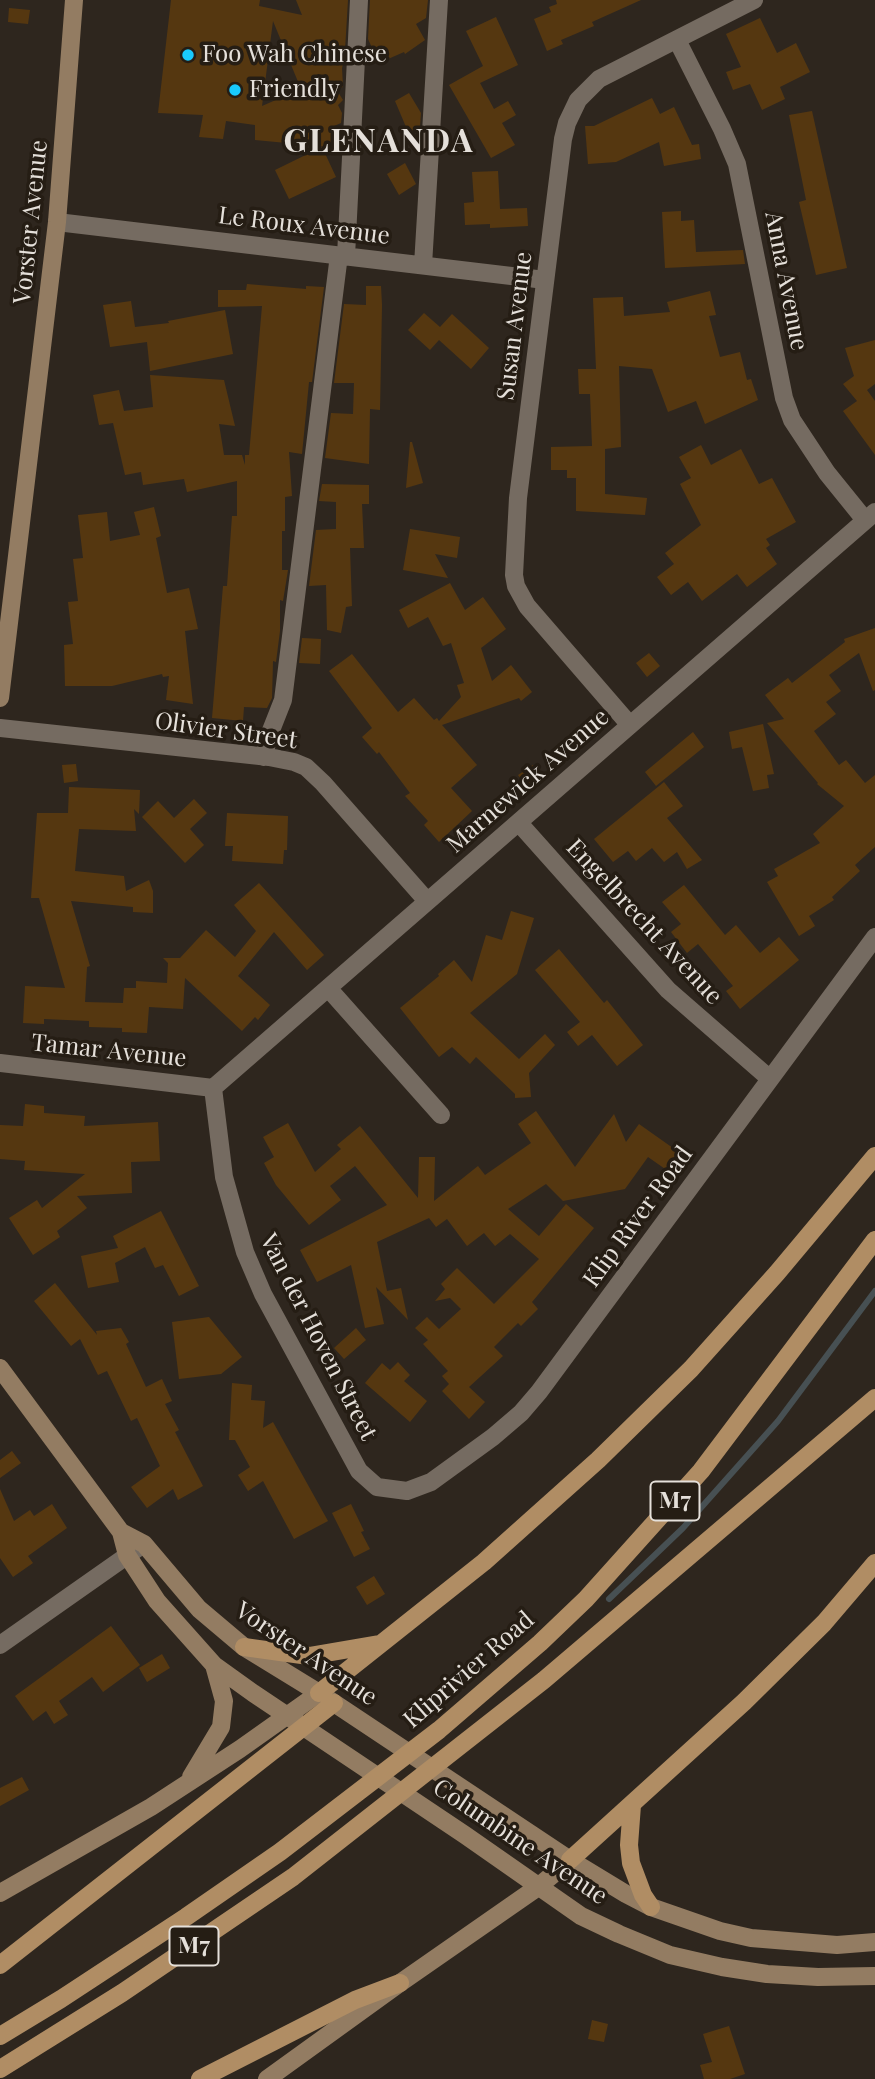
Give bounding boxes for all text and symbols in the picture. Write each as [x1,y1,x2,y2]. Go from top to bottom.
place label: Foo Wah Chinese [202,41,387,69]
marker: Foo Wah Chinese [180,47,196,63]
place label: Friendly [249,76,340,104]
marker: Friendly [227,82,243,98]
district label: GLENANDA [284,123,474,161]
street label: Vorster Avenue [8,139,54,305]
street label: Le Roux Avenue [217,201,391,251]
street label: Anna Avenue [758,209,814,353]
street label: Susan Avenue [492,250,538,402]
street label: Marnewick Avenue [441,703,615,859]
street label: Olivier Street [153,707,299,755]
street label: Engelbrecht Avenue [560,833,728,1011]
street label: Tamar Avenue [30,1029,188,1073]
street label: Klip River Road [577,1141,699,1293]
street label: Van der Hoven Street [253,1229,383,1445]
road number: M7 [650,1482,700,1520]
street label: Vorster Avenue [230,1596,382,1712]
street label: Kliprivier Road [398,1606,540,1734]
street label: Columbine Avenue [427,1773,613,1911]
road number: M7 [170,1926,218,1966]

